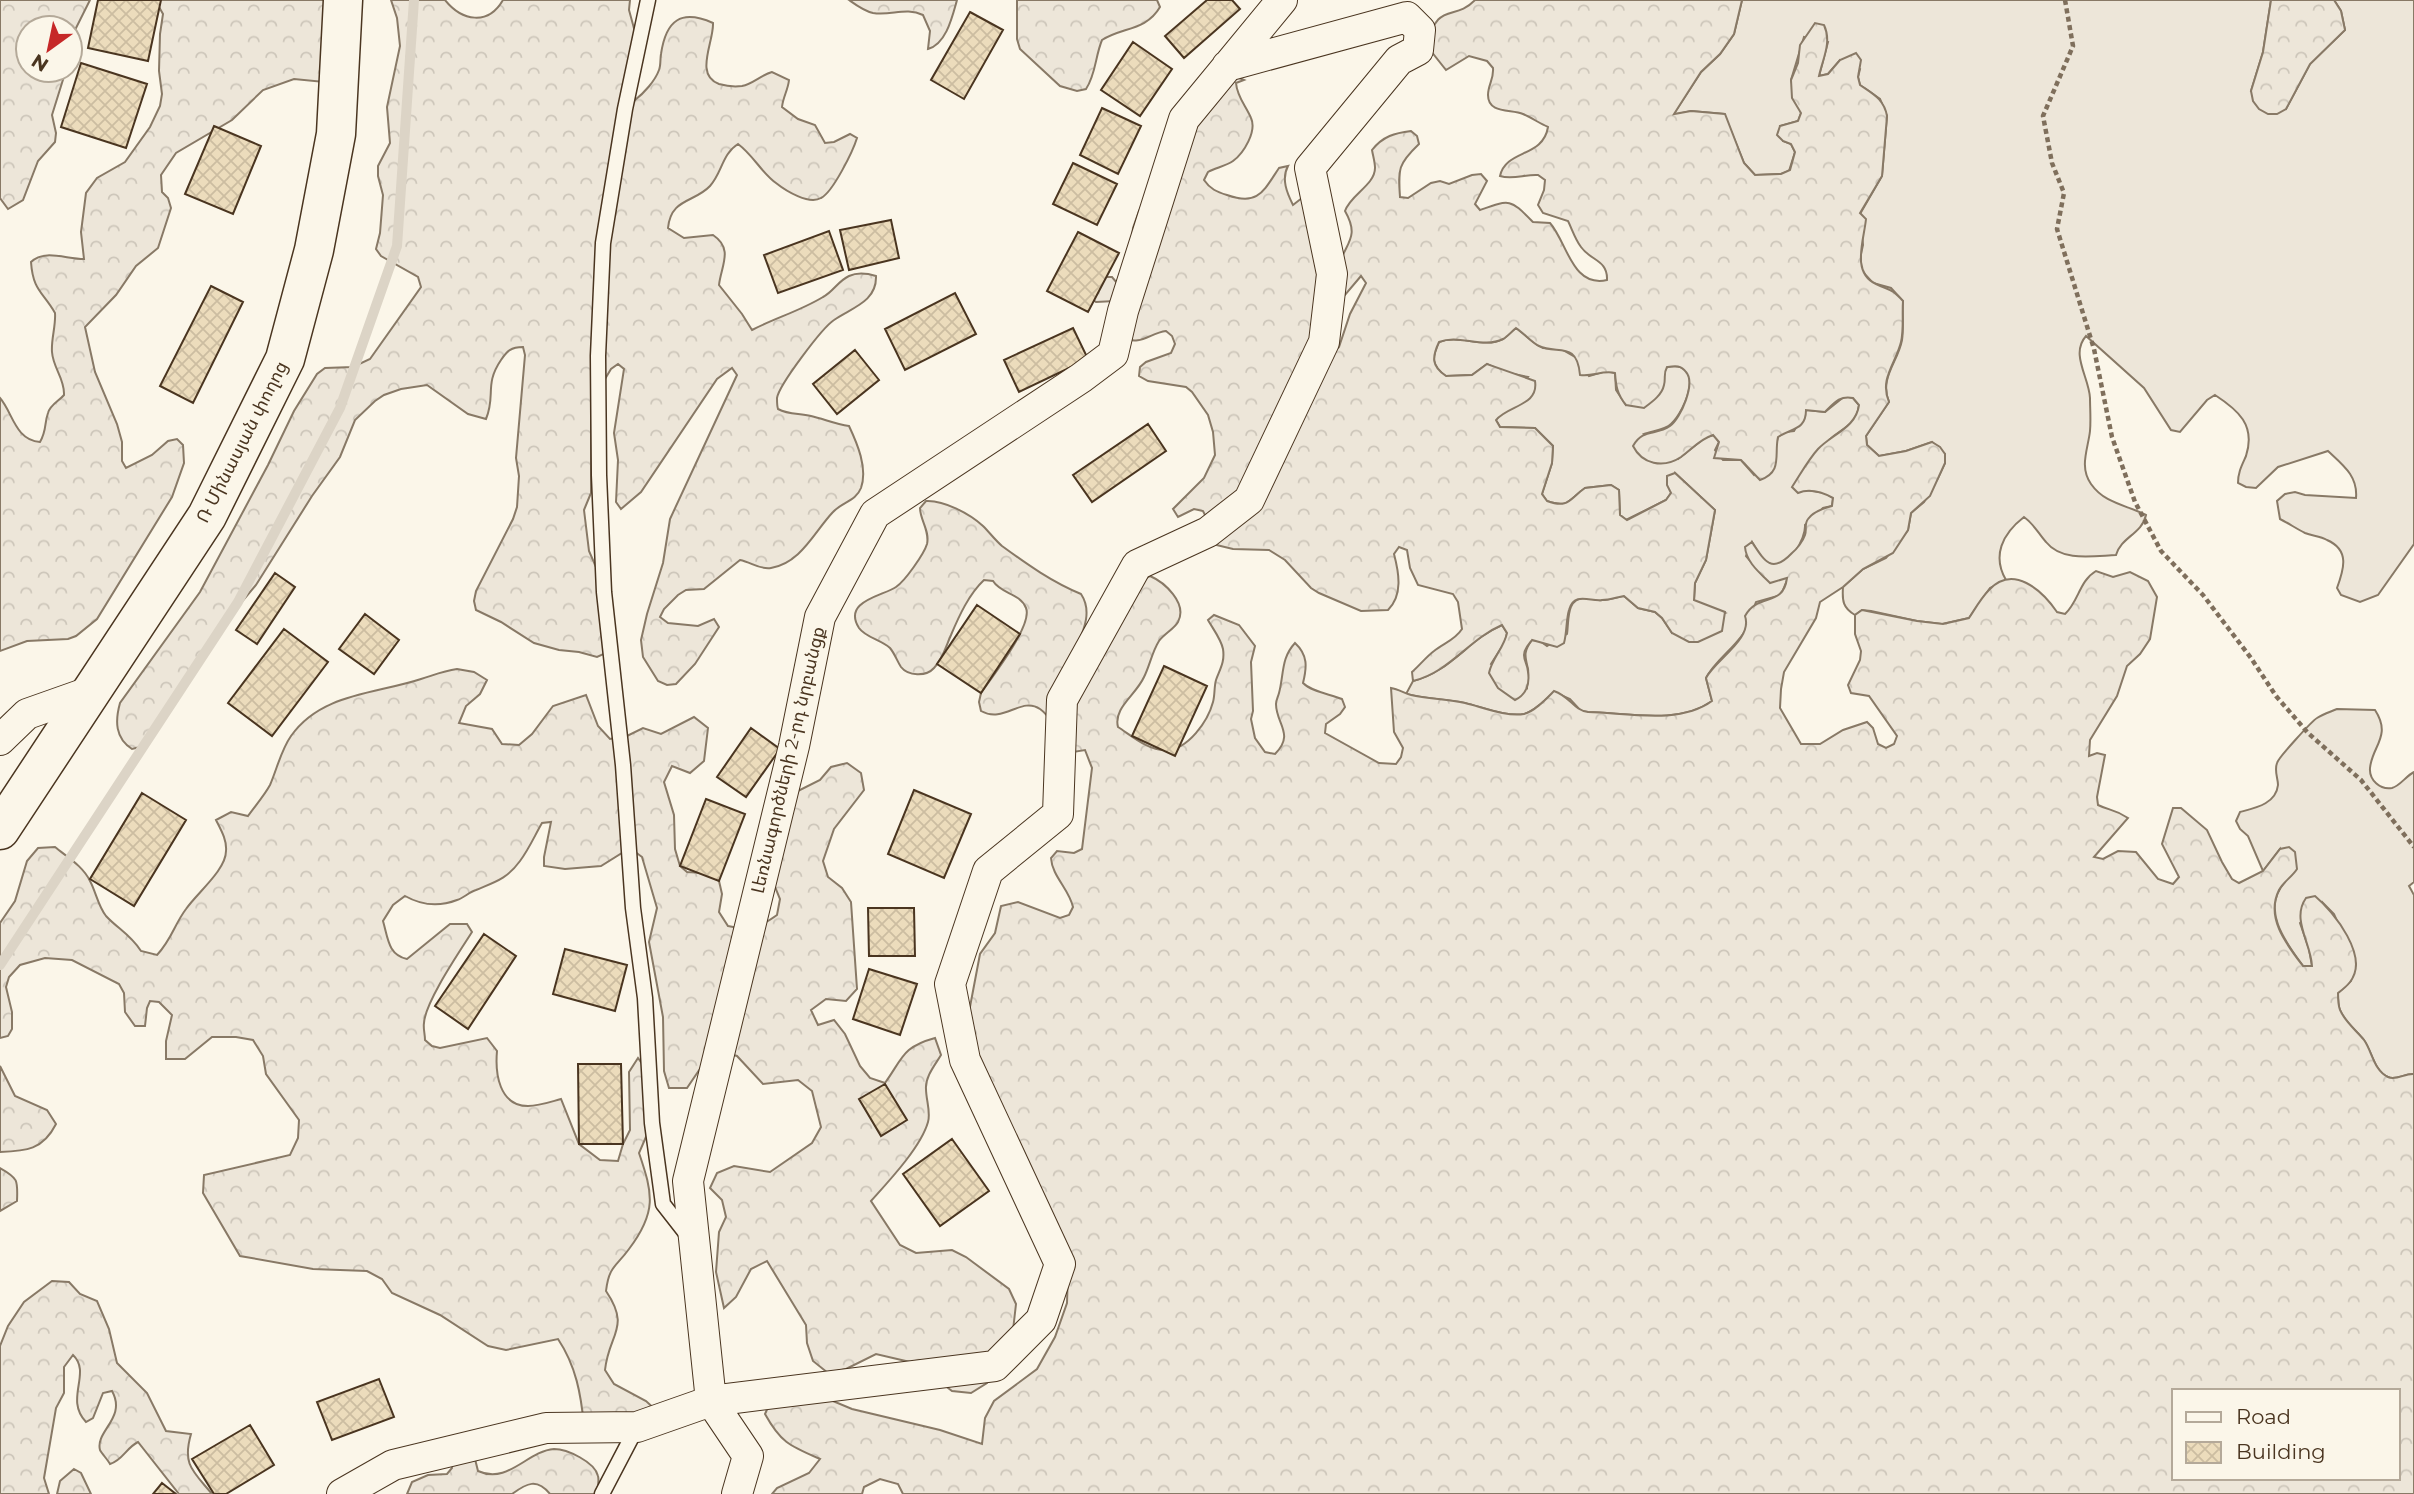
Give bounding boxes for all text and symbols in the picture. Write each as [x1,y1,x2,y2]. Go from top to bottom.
north arrow [14,14,84,84]
text: N [27,49,53,77]
street label: Ռ Մինասյան փողոց [192,357,292,527]
street label: Լեռնագործների 2-րդ նրբանցք [747,624,829,896]
legend [2172,1389,2400,1480]
text: Road [2236,1404,2291,1429]
text: Building [2236,1439,2326,1464]

